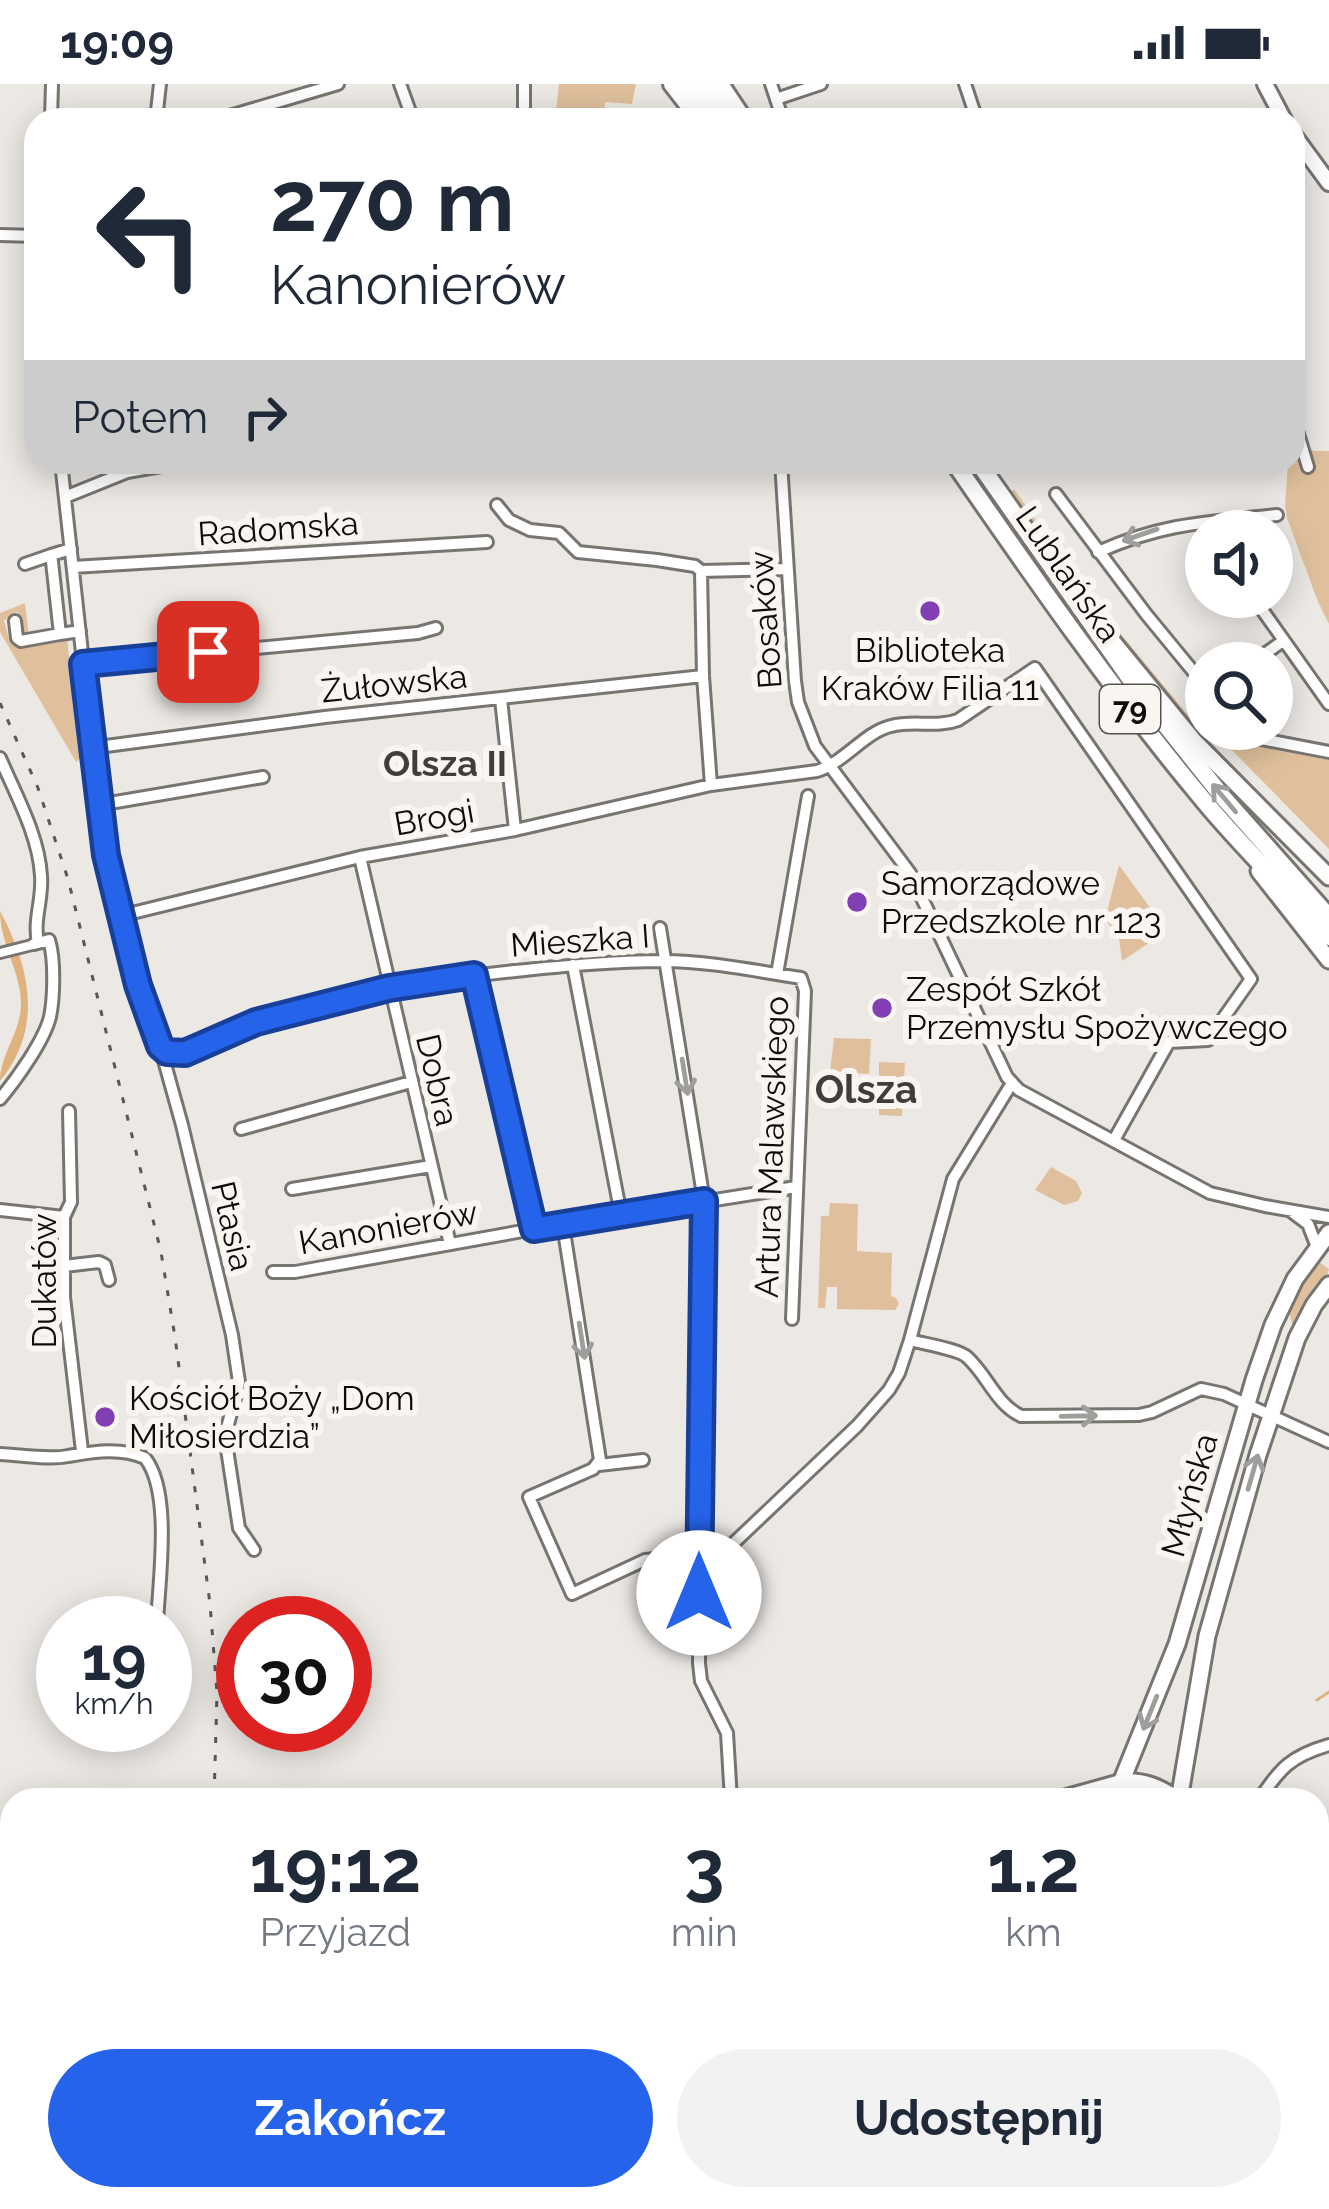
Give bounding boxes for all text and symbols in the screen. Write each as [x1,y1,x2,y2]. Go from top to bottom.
text: 19:09 [60,16,174,69]
text: 270 m [270,152,514,251]
icon: left [72,156,228,312]
text: Kanonierów [270,253,566,317]
icon: right [232,384,298,450]
text: Potem [72,391,208,444]
street label: Lublańska [1008,499,1130,650]
street label: Radomska [196,503,360,554]
map controls [1185,510,1293,750]
button: sound [1185,510,1293,618]
one-way arrow [1122,526,1159,547]
street label: Bosaków [741,550,790,690]
marker: Biblioteka Kraków Filia 11 [917,598,943,624]
pin [157,601,259,703]
icon: arrive [175,619,241,685]
place label: Biblioteka Kraków Filia 11 [821,631,1039,708]
button: search [1185,642,1293,750]
street label: Żułowska [319,655,469,711]
road number: 79 [1100,685,1160,733]
district label: Olsza II [383,742,507,784]
one-way arrow [1211,783,1239,814]
street label: Brogi [391,791,477,844]
place label: Samorządowe Przedszkole nr 123 [881,864,1161,941]
marker: Samorządowe Przedszkole nr 123 [844,889,870,915]
street label: Mieszka I [509,916,651,965]
place label: Zespół Szkół Przemysłu Spożywczego [906,970,1288,1047]
street label: Artura Malawskiego [747,995,796,1299]
marker: Zespół Szkół Przemysłu Spożywczego [869,995,895,1021]
street label: Dobra [408,1030,467,1130]
one-way arrow [674,1056,697,1095]
district label: Olsza [815,1066,917,1112]
street label: Ptasia [203,1178,262,1275]
street label: Kanonierów [296,1193,481,1262]
street label: Dukatów [25,1213,64,1349]
one-way arrow [571,1320,594,1359]
place label: Kościół Boży „Dom Miłosierdzia” [129,1379,415,1456]
marker: Kościół Boży „Dom Miłosierdzia” [92,1404,118,1430]
one-way arrow [1059,1405,1098,1428]
street label: Młyńska [1153,1429,1226,1561]
one-way arrow [1244,1454,1266,1492]
position arrow [636,1530,762,1656]
speed limit sign: 30 [216,1596,372,1752]
text: 19 [82,1624,146,1694]
text: km/h [74,1686,154,1721]
one-way arrow [1137,1694,1159,1731]
text: 19:12 [249,1824,421,1909]
text: 3 [684,1824,724,1909]
text: 1.2 [987,1824,1080,1909]
text: Przyjazd [260,1909,411,1955]
text: min [671,1909,738,1955]
text: km [1005,1909,1062,1955]
button: Zakończ [48,2049,653,2187]
button: Udostępnij [677,2049,1281,2187]

